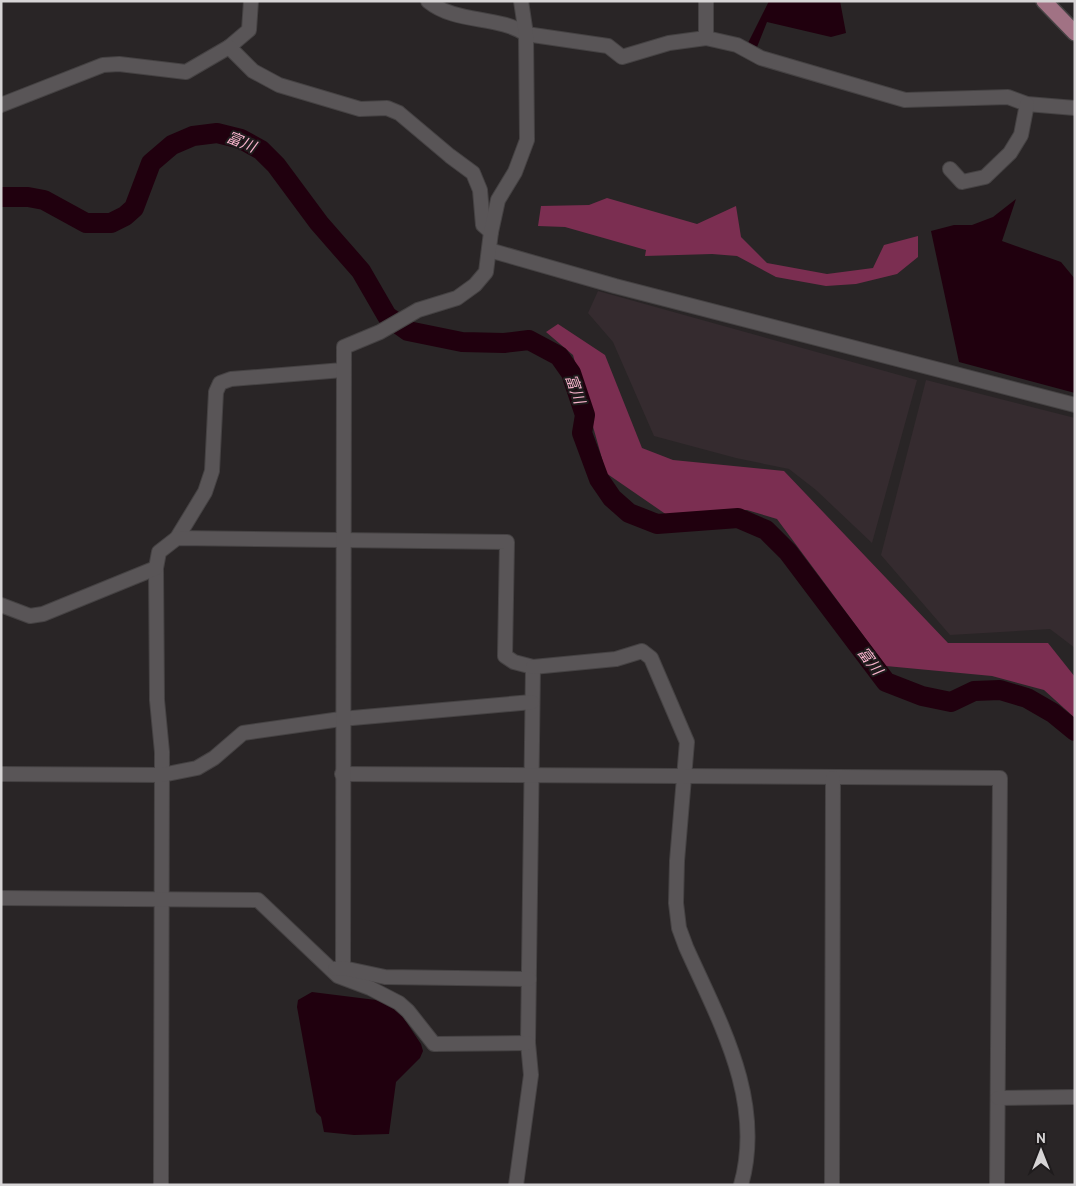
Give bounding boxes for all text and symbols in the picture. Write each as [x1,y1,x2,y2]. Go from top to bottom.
water label: 富川 [224,128,260,157]
water label: 富川 [561,372,589,408]
water label: 富川 [854,644,887,680]
north arrow [1016,1126,1066,1176]
text: N [1036,1129,1046,1147]

